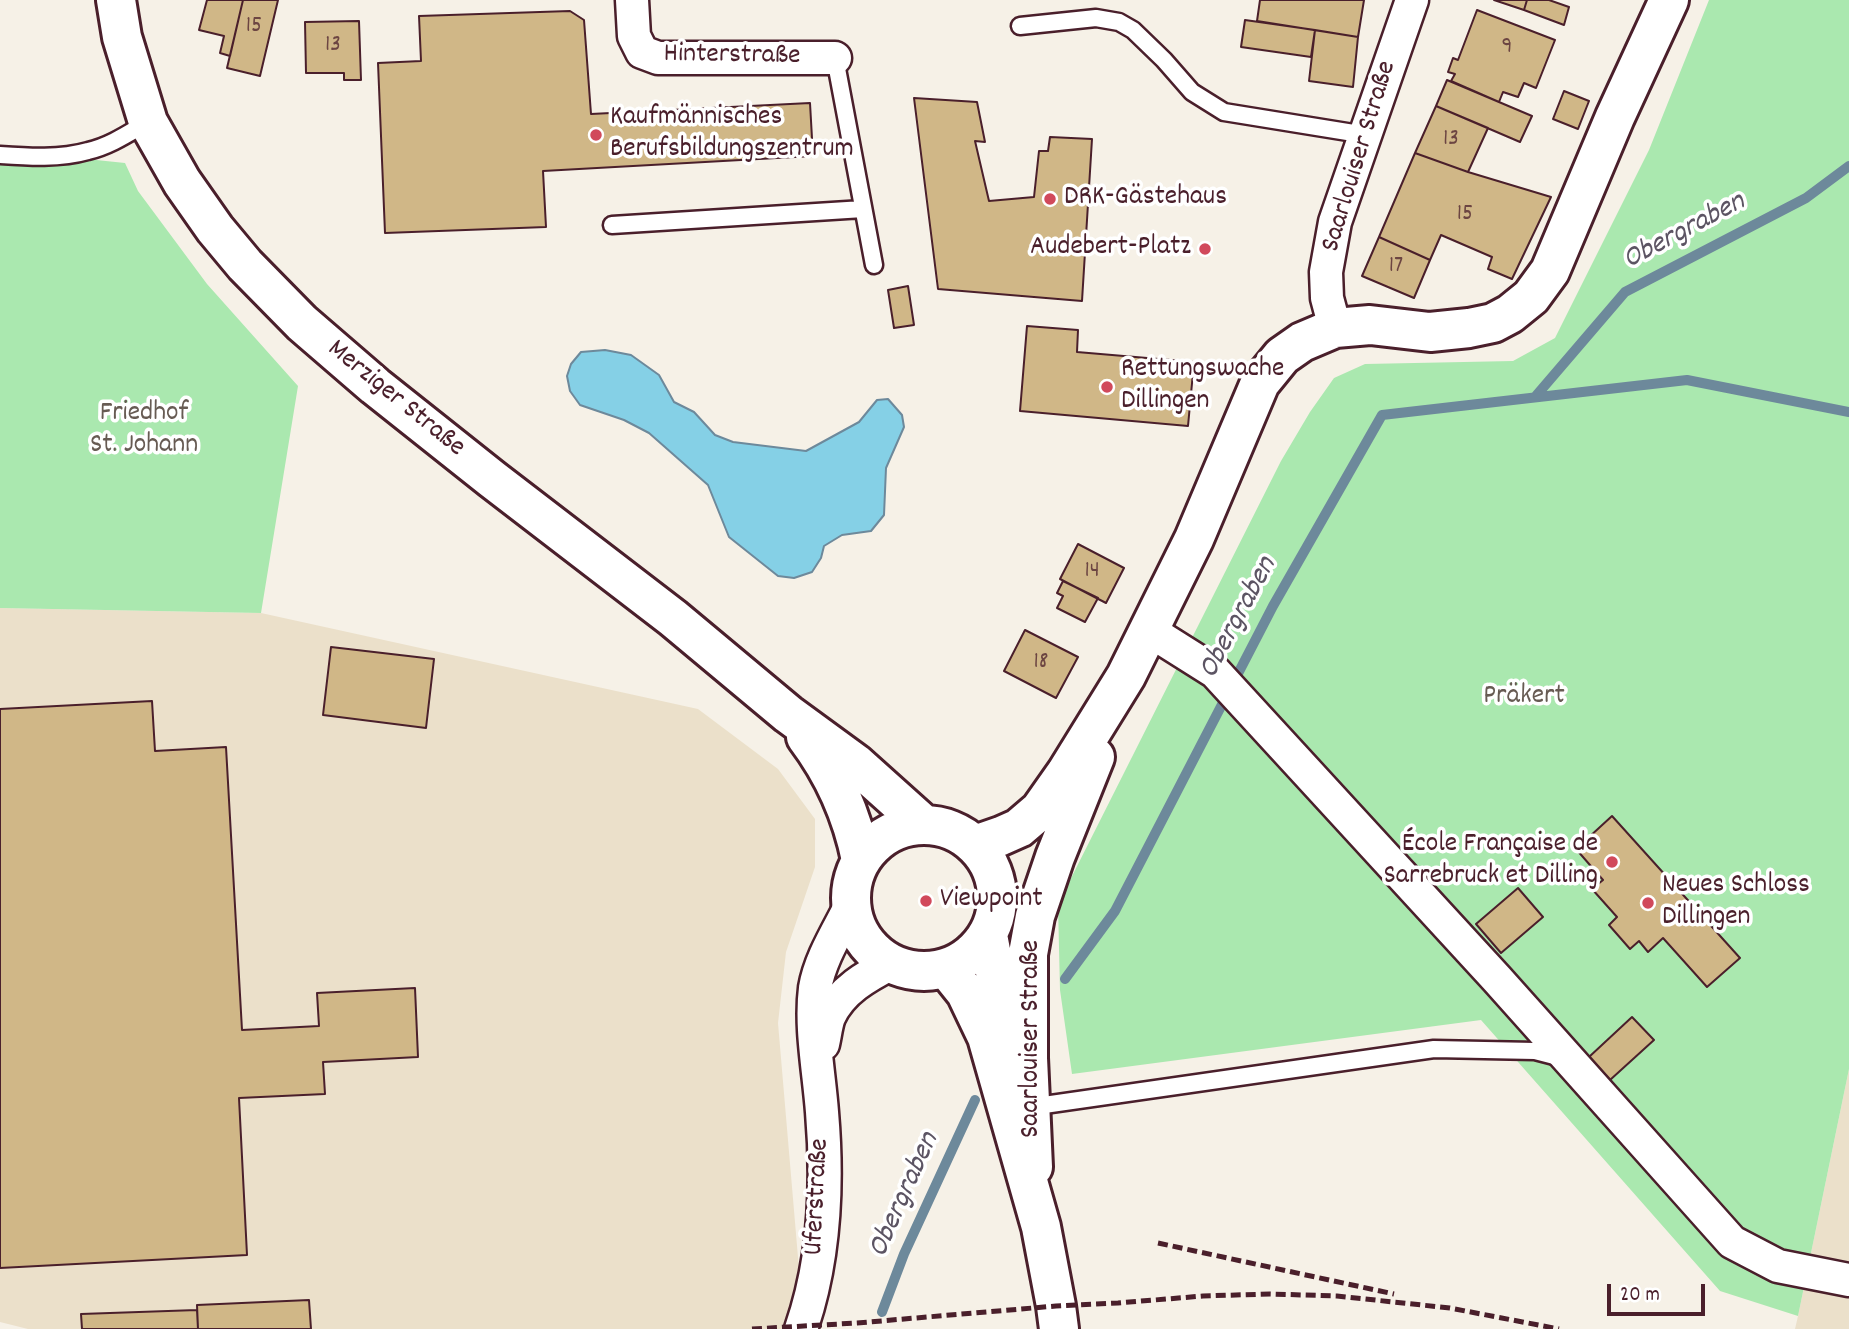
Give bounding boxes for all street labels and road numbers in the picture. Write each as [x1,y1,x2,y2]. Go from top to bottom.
street label: Hinterstraße [663,39,801,75]
street label: Saarlouiser Straße [1316,57,1406,257]
street label: Merziger Straße [319,334,471,466]
street label: Saarlouiser Straße [1016,940,1050,1138]
street label: Uferstraße [799,1138,839,1256]

